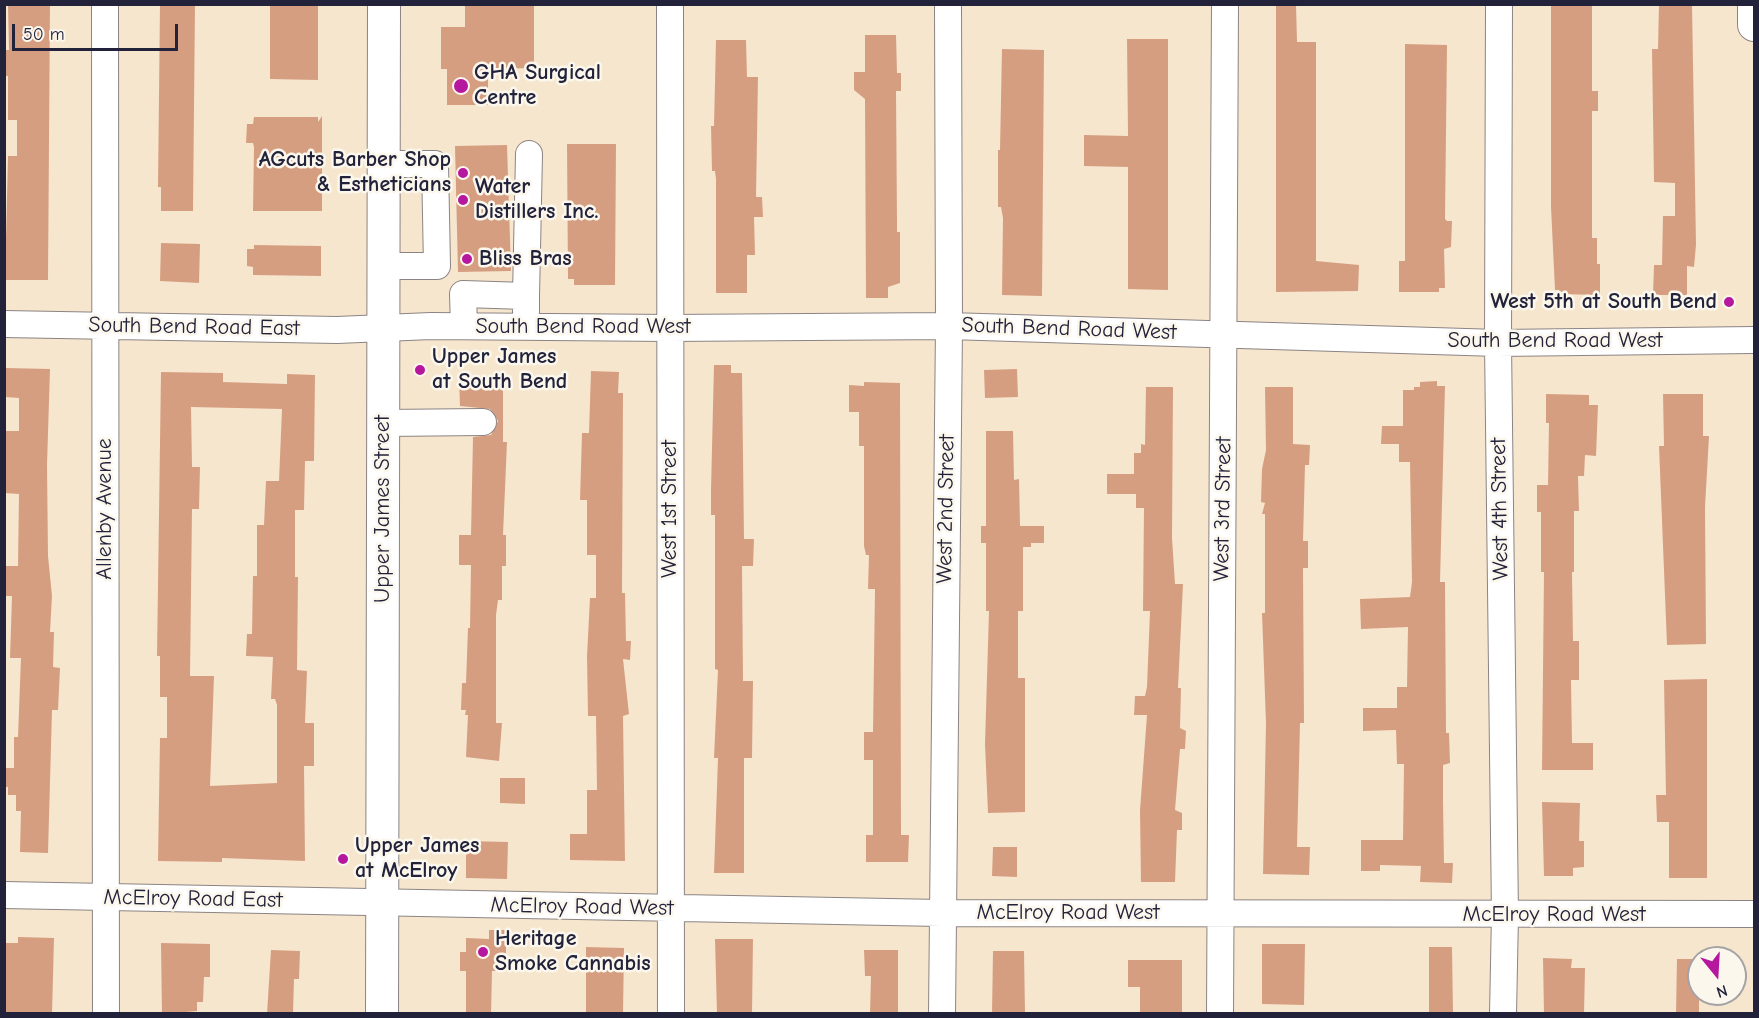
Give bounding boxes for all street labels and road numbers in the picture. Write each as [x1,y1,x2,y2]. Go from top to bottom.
street label: South Bend Road East [88,312,300,342]
street label: South Bend Road West [961,312,1177,346]
street label: South Bend Road West [475,314,691,340]
street label: South Bend Road West [1447,328,1663,354]
street label: Upper James Street [370,415,396,603]
street label: West 2nd Street [932,434,960,584]
street label: West 3rd Street [1209,436,1237,582]
street label: Allenby Avenue [92,438,118,580]
street label: West 4th Street [1486,438,1514,580]
street label: West 1st Street [657,440,683,578]
street label: McElroy Road East [103,884,283,914]
street label: McElroy Road West [490,892,674,922]
street label: McElroy Road West [976,900,1160,926]
street label: McElroy Road West [1462,902,1646,928]

